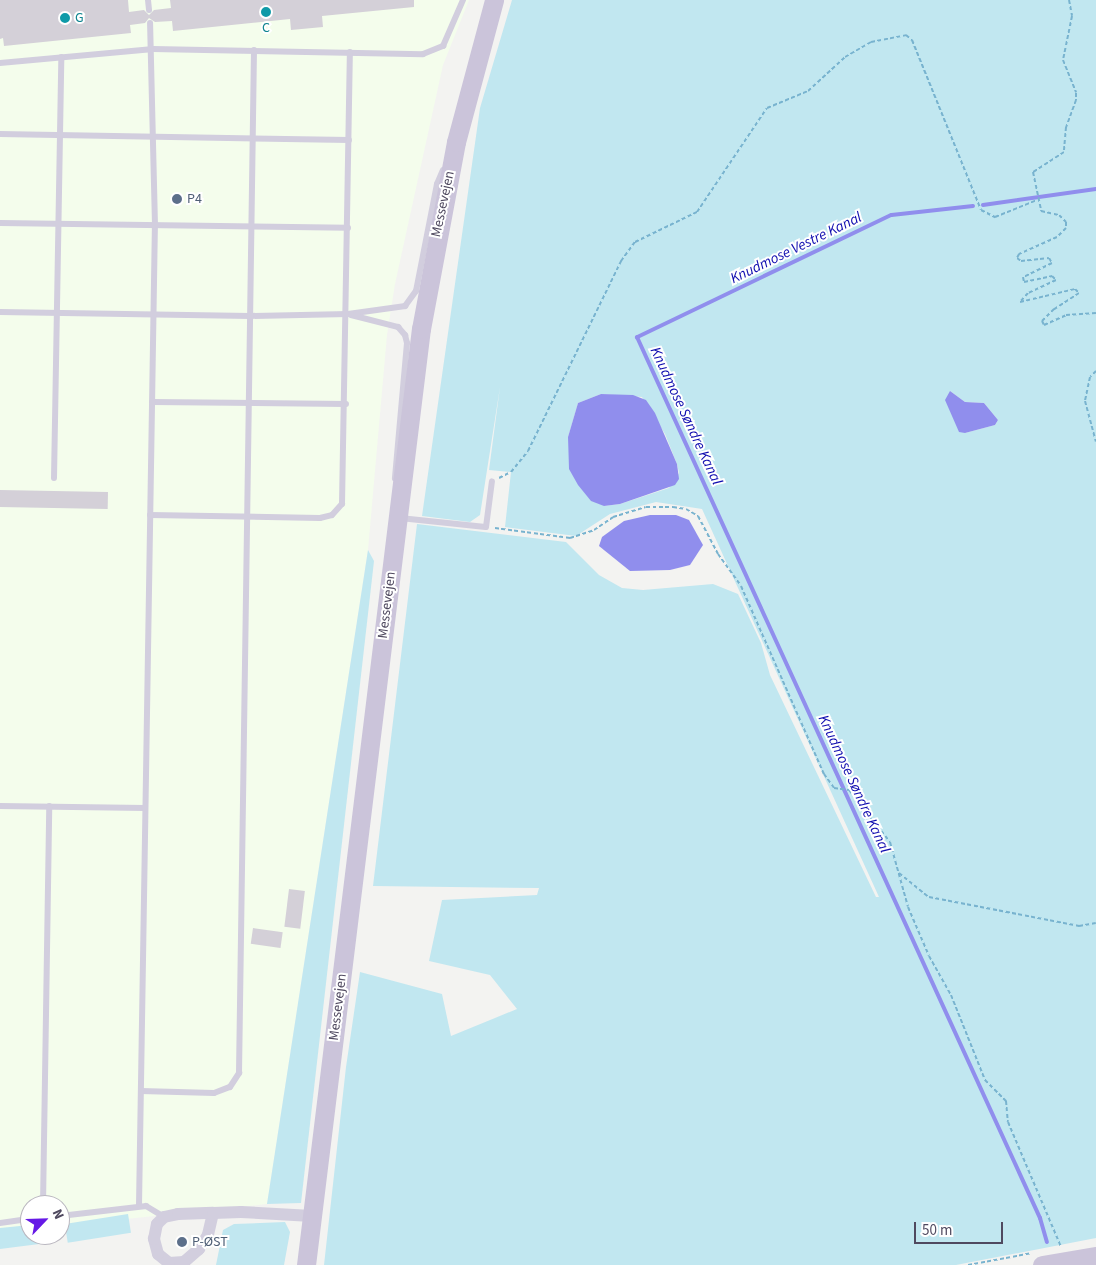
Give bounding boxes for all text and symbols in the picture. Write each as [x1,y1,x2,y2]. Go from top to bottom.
marker: C [260,6,272,18]
place label: G [75,10,84,26]
marker: G [59,12,71,24]
place label: C [262,20,270,36]
street label: Messevejen [428,169,458,239]
place label: P4 [187,191,202,207]
marker: P4 [171,193,183,205]
water label: Knudmose Vestre Kanal [727,208,865,288]
water label: Knudmose Søndre Kanal [646,344,726,488]
street label: Messevejen [375,571,399,639]
water label: Knudmose Søndre Kanal [814,712,894,856]
street label: Messevejen [326,973,350,1041]
north arrow [20,1195,70,1245]
text: N [47,1206,69,1223]
scale bar [916,1212,1005,1244]
text: 50 m [922,1220,952,1241]
place label: P-ØST [192,1234,228,1250]
marker: P-ØST [176,1236,188,1248]

